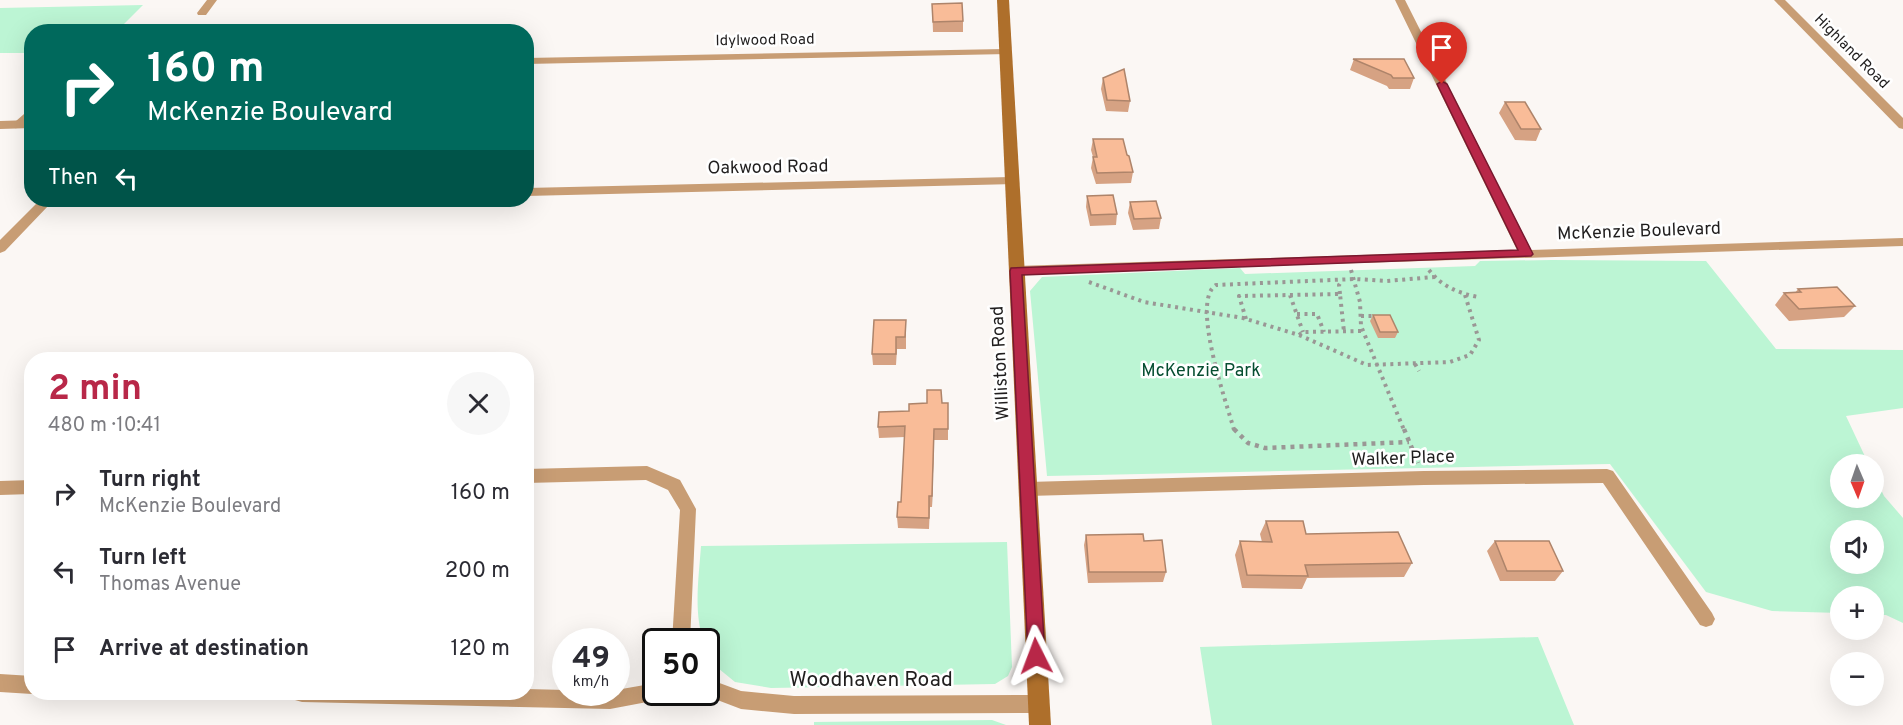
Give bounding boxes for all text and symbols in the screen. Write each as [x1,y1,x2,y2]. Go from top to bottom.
street label: Highland Road [1809,10,1893,94]
pin [1416,22,1467,84]
street label: Idylwood Road [715,31,815,51]
icon: arrive [1425,31,1458,64]
text: 160 m [147,44,265,97]
icon: right [48,48,126,126]
text: McKenzie Boulevard [147,96,393,130]
street label: Oakwood Road [707,155,829,181]
icon: left [110,162,143,195]
text: Then [48,165,98,192]
street label: McKenzie Boulevard [1557,218,1721,246]
street label: Williston Road [987,305,1015,421]
park label: McKenzie Park [1141,360,1261,383]
text: 2 min [48,367,142,413]
button: close [447,372,510,435]
text: 480 m · 10:41 [48,413,161,439]
street label: Walker Place [1351,446,1455,472]
north arrow [1830,454,1884,508]
map controls [1830,454,1884,706]
text: Turn right [99,467,201,494]
icon: right [48,477,81,510]
text: 160 m [451,480,510,507]
text: McKenzie Boulevard [99,494,281,520]
button: sound [1830,520,1884,574]
text: Turn left [99,545,187,572]
icon: left [48,555,81,588]
text: 200 m [445,558,510,585]
text: Thomas Avenue [99,572,241,598]
button: + [1830,586,1884,640]
position arrow [1004,624,1068,688]
speed limit sign: 50 [642,628,720,706]
icon: arrive [48,633,81,666]
text: Arrive at destination [99,636,309,663]
text: 120 m [450,636,510,663]
text: 49 [572,641,610,678]
button: − [1830,652,1884,706]
street label: Woodhaven Road [789,667,953,694]
text: km/h [573,673,609,692]

